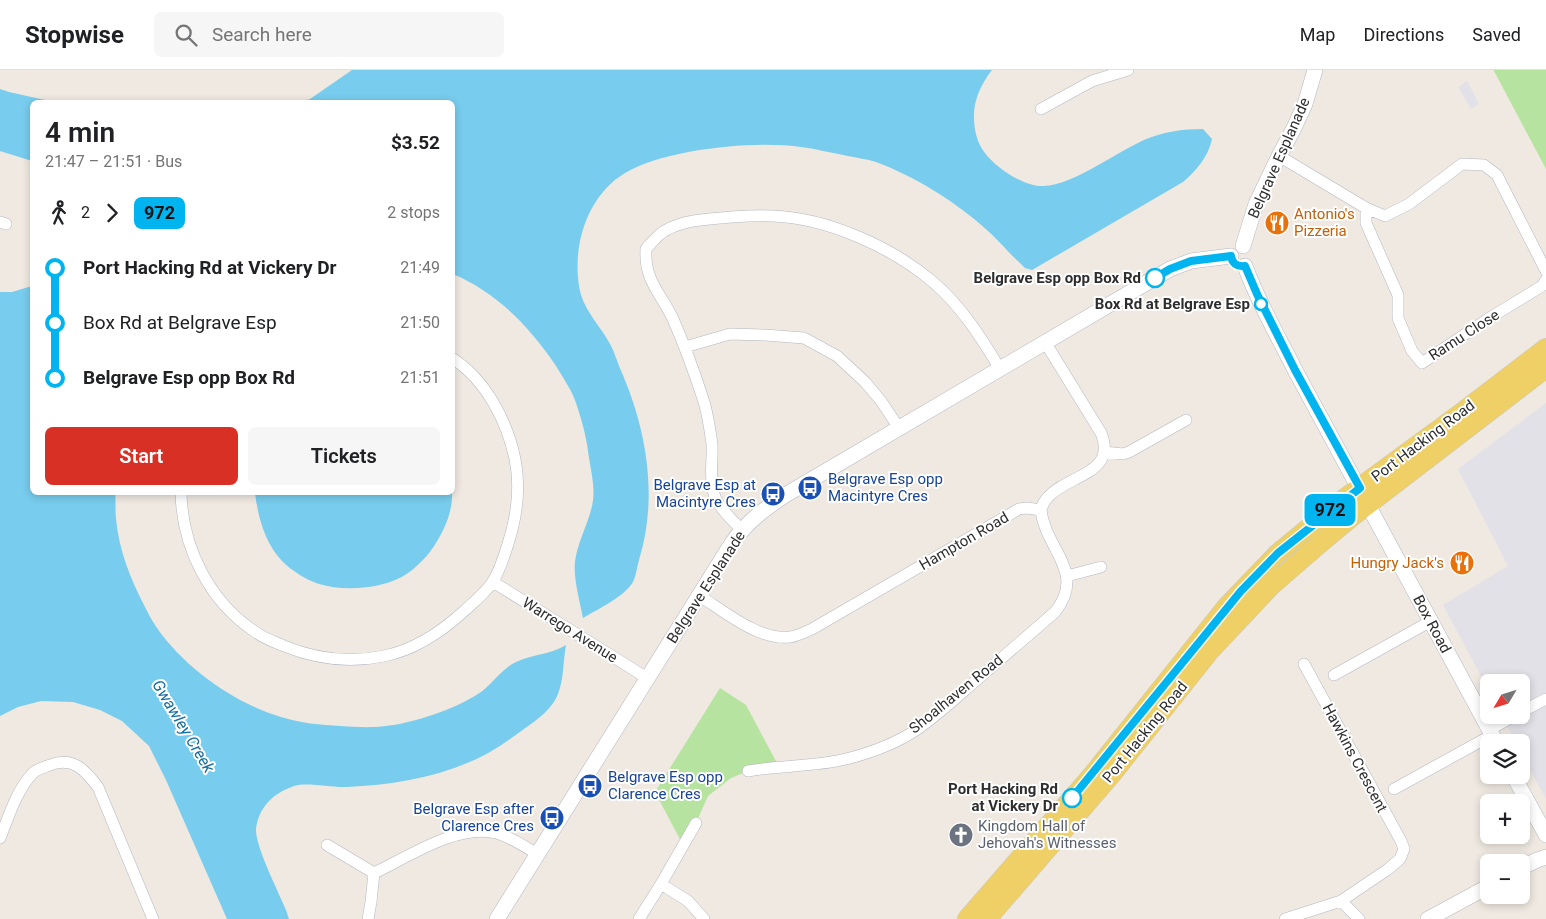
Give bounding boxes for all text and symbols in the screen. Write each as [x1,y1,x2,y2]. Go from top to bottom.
search box [154,12,504,57]
text: Stopwise [25,21,124,49]
icon: search [172,21,200,49]
text: Search here [212,23,312,46]
text: Map [1300,24,1335,45]
text: Directions [1363,24,1444,45]
text: Saved [1472,24,1521,45]
street label: Belgrave Esplanade [1244,95,1314,221]
text: 4 min [45,116,115,149]
text: $3.52 [391,131,440,154]
text: 21:47 – 21:51 · Bus [45,152,182,171]
icon: walk [45,199,73,227]
icon: forward [98,199,126,227]
text: 972 [144,202,175,223]
text: 2 [81,203,90,222]
text: 2 stops [387,203,440,222]
place label: Antonio's Pizzeria [1294,205,1355,240]
restaurant icon: Antonio's Pizzeria [1264,210,1290,236]
text: Port Hacking Rd at Vickery Dr [83,256,337,279]
text: 21:49 [400,258,440,277]
marker: Belgrave Esp opp Box Rd [1145,268,1165,288]
place label: Belgrave Esp opp Box Rd [974,269,1141,287]
place label: Box Rd at Belgrave Esp [1095,295,1250,313]
marker: Box Rd at Belgrave Esp [1254,297,1268,311]
street label: Ramu Close [1425,306,1503,364]
text: Box Rd at Belgrave Esp [83,311,277,334]
text: 21:50 [400,313,440,332]
text: Belgrave Esp opp Box Rd [83,366,295,389]
text: 21:51 [400,368,440,387]
street label: Port Hacking Road [1368,396,1478,486]
button: Start [45,427,238,485]
button: Tickets [248,427,440,485]
place label: Belgrave Esp opp Macintyre Cres [828,470,943,505]
bus stop icon: Belgrave Esp opp Macintyre Cres [797,475,823,501]
place label: Belgrave Esp at Macintyre Cres [653,476,756,511]
bus stop icon: Belgrave Esp at Macintyre Cres [760,481,786,507]
line badge: 972 [1301,494,1359,526]
text: 972 [1315,499,1345,520]
street label: Hampton Road [916,508,1012,574]
street label: Belgrave Esplanade [663,527,749,647]
restaurant icon: Hungry Jack's [1449,550,1475,576]
place label: Hungry Jack's [1351,554,1444,572]
street label: Box Road [1409,592,1455,656]
street label: Warrego Avenue [519,593,621,667]
street label: Shoalhaven Road [905,651,1007,737]
north arrow [1480,674,1530,724]
map controls [1480,674,1530,904]
water label: Gwawley Creek [148,676,219,777]
street label: Port Hacking Road [1099,678,1191,786]
street label: Hawkins Crescent [1319,701,1391,816]
button: layers [1480,734,1530,784]
place label: Belgrave Esp opp Clarence Cres [608,768,723,803]
bus stop icon: Belgrave Esp opp Clarence Cres [577,773,603,799]
place label: Port Hacking Rd at Vickery Dr [948,780,1059,815]
marker: Port Hacking Rd at Vickery Dr [1062,788,1082,808]
button: + [1480,794,1530,844]
place label: Belgrave Esp after Clarence Cres [413,800,534,835]
bus stop icon: Belgrave Esp after Clarence Cres [539,805,565,831]
place label: Kingdom Hall of Jehovah's Witnesses [978,817,1117,852]
church icon: Kingdom Hall of Jehovah's Witnesses [948,822,974,848]
button: − [1480,854,1530,904]

